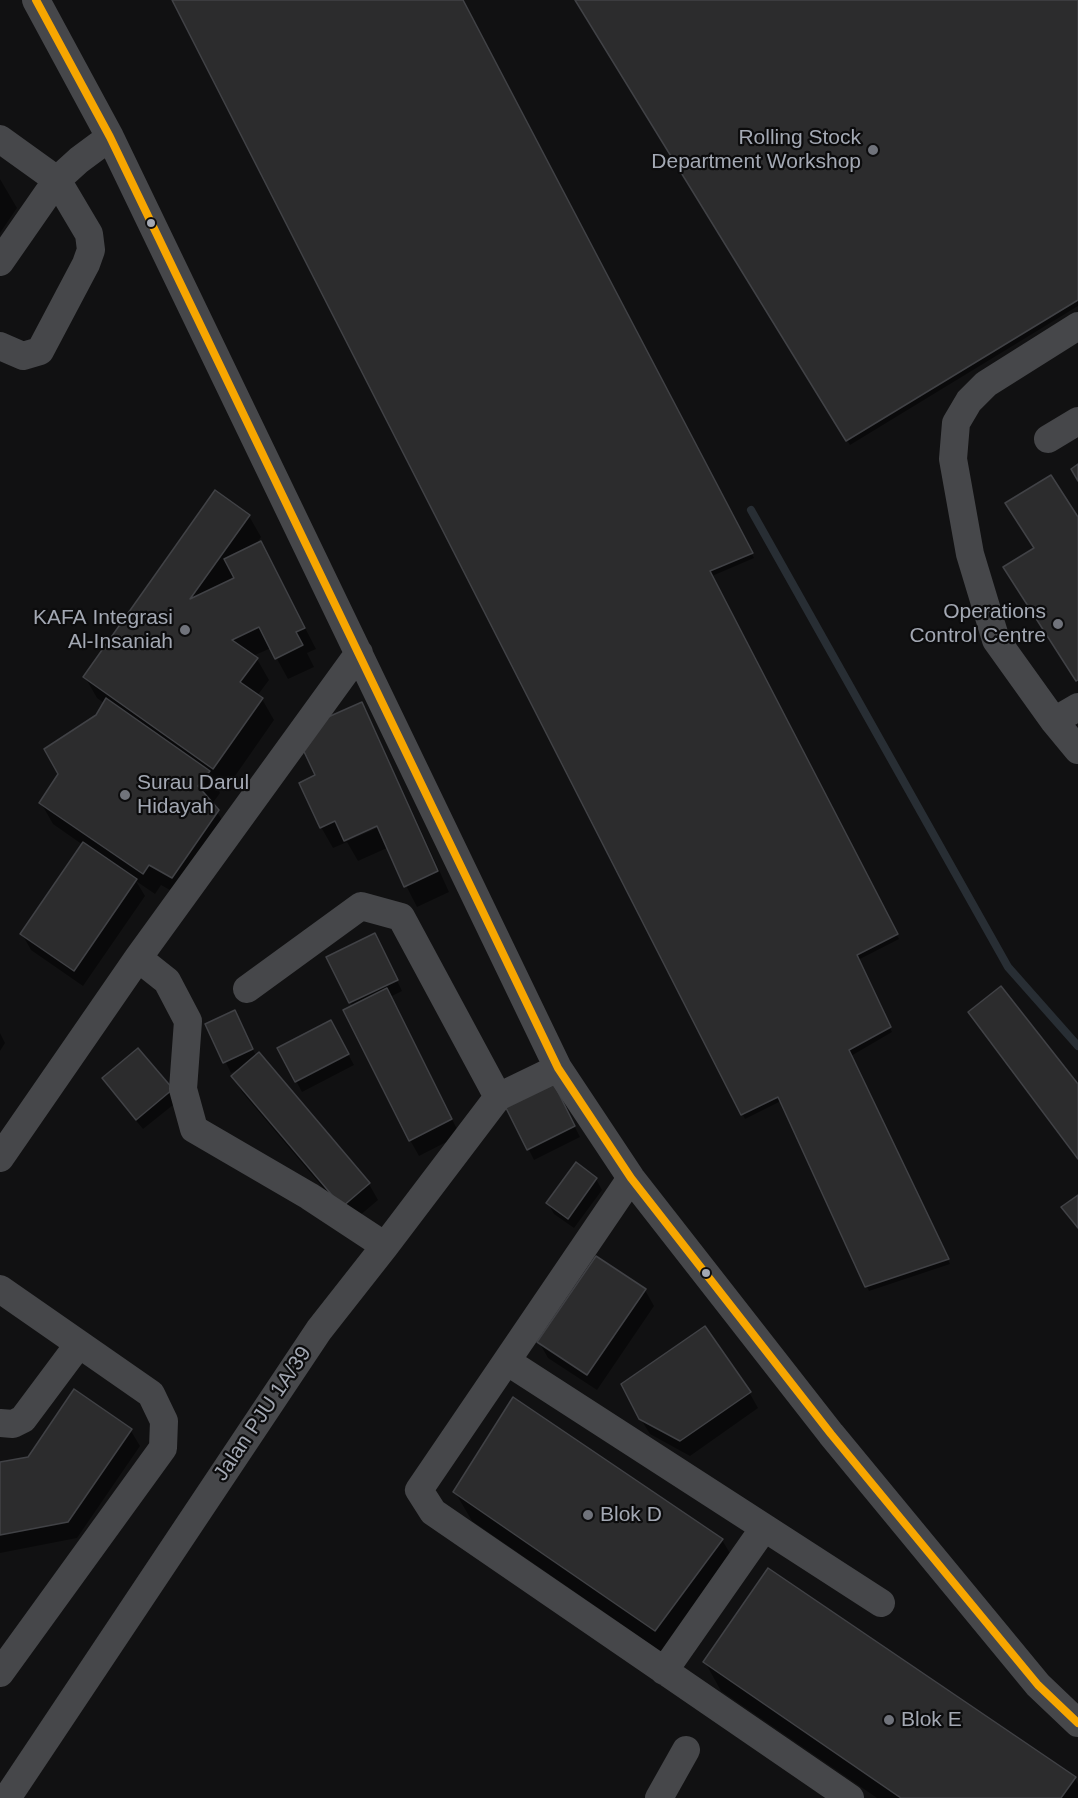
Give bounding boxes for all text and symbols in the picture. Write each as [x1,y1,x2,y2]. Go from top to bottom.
place label: Rolling Stock Department Workshop [651,125,861,175]
marker: Rolling Stock Department Workshop [866,143,880,157]
unlabelled marker [145,217,157,229]
place label: Operations Control Centre [909,599,1046,649]
place label: KAFA Integrasi Al-Insaniah [33,605,173,655]
marker: Operations Control Centre [1051,617,1065,631]
marker: KAFA Integrasi Al-Insaniah [178,623,192,637]
place label: Surau Darul Hidayah [137,770,249,820]
marker: Surau Darul Hidayah [118,788,132,802]
unlabelled marker [700,1267,712,1279]
street label: Jalan PJU 1A/39 [209,1342,317,1486]
place label: Blok D [600,1502,662,1528]
marker: Blok D [581,1508,595,1522]
place label: Blok E [901,1707,962,1733]
marker: Blok E [882,1713,896,1727]

